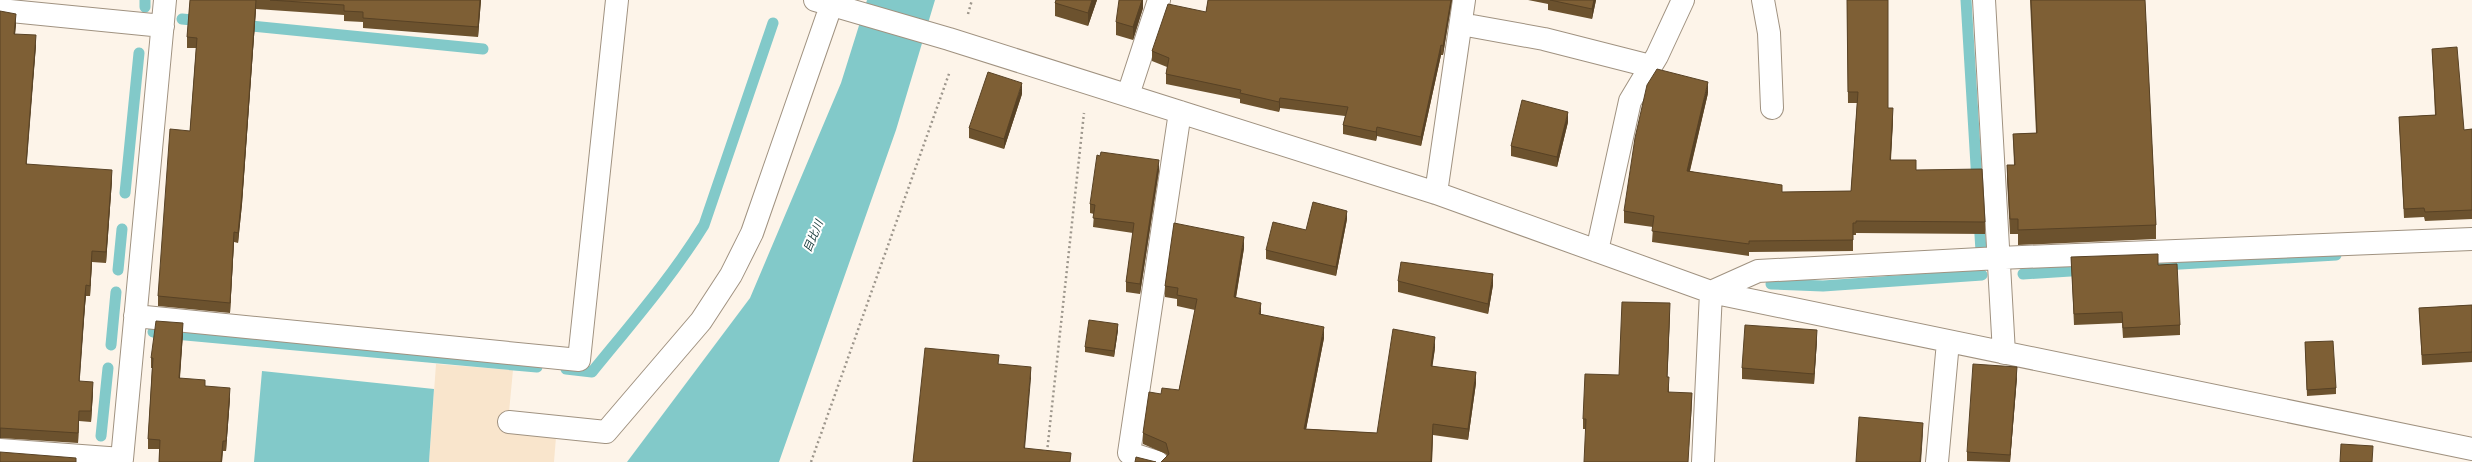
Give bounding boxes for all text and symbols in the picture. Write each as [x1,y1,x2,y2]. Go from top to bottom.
water label: 目比川 [800,217,826,254]

